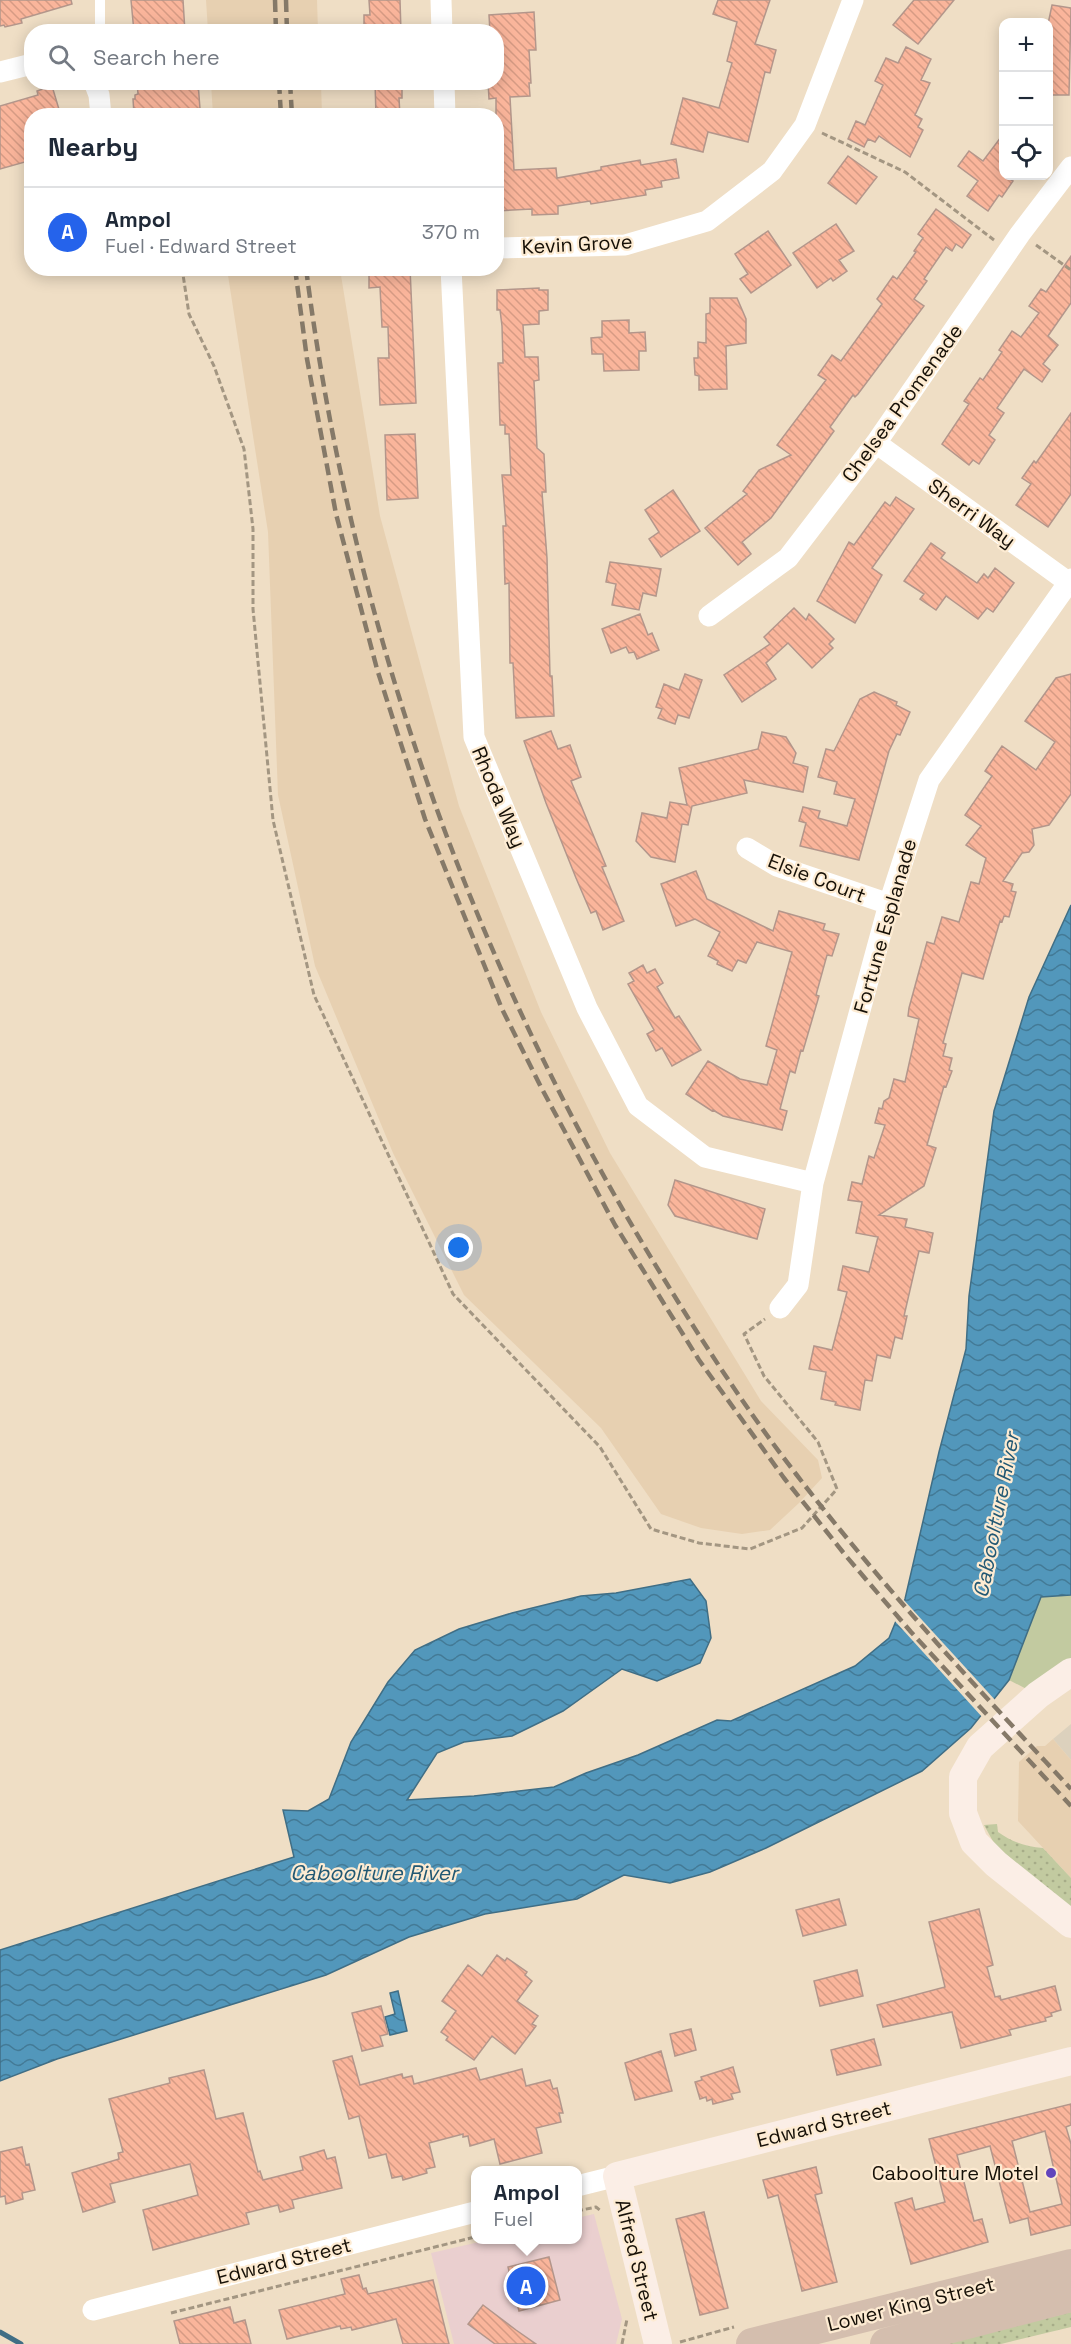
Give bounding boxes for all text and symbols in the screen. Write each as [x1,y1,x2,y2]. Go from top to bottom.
map controls [999,18,1053,180]
button: + [999,18,1053,72]
search box [24,24,504,90]
icon: search [45,41,78,74]
text: Search here [93,43,220,71]
button: − [999,72,1053,126]
button: locate [999,126,1053,180]
text: Nearby [48,130,138,164]
text: Ampol [105,205,171,233]
text: A [61,219,74,245]
text: 370 m [422,219,480,245]
street label: Kevin Grove [521,228,633,260]
text: Fuel · Edward Street [105,233,297,259]
street label: Chelsea Promenade [836,319,968,487]
street label: Sherri Way [923,472,1021,554]
street label: Rhoda Way [466,742,532,852]
street label: Fortune Esplanade [848,836,922,1016]
street label: Elsie Court [764,847,870,909]
your location [444,1233,473,1262]
water label: Caboolture River [967,1428,1026,1600]
water label: Caboolture River [290,1859,460,1886]
street label: Edward Street [754,2095,894,2153]
place label: Caboolture Motel [872,2160,1039,2186]
popup [471,2166,582,2244]
marker: Caboolture Motel [1044,2166,1058,2180]
text: Ampol [493,2178,560,2206]
street label: Alfred Street [609,2196,665,2324]
text: Fuel [493,2206,533,2232]
street label: Edward Street [214,2232,354,2290]
pin: A [506,2264,546,2308]
street label: Lower King Street [825,2271,997,2337]

